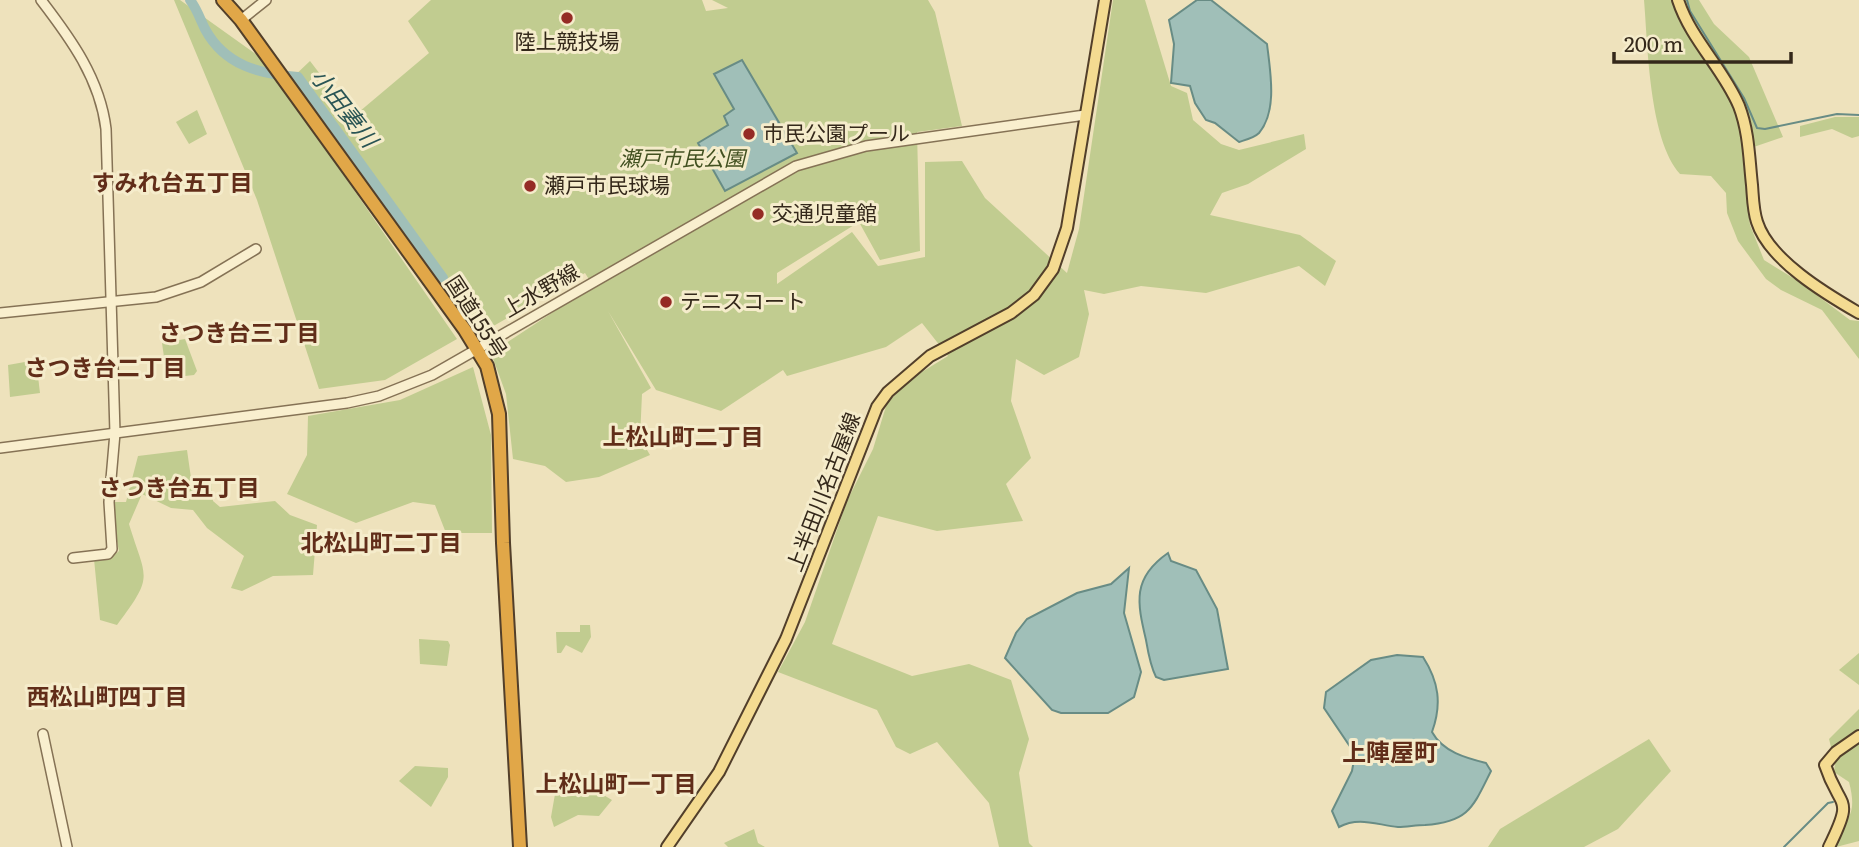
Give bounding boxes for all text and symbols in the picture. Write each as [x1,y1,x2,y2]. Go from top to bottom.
marker: 陸上競技場 [559,10,575,26]
scale bar [1614,21,1791,65]
place label: 陸上競技場 [515,24,620,55]
text: 200 m [1624,27,1684,58]
water label: 小田妻川 [304,60,389,156]
place label: 市民公園プール [763,116,910,147]
marker: 市民公園プール [741,126,757,142]
park label: 瀬戸市民公園 [619,141,748,172]
district label: すみれ台五丁目 [92,164,253,198]
place label: 瀬戸市民球場 [544,168,670,199]
marker: 瀬戸市民球場 [522,178,538,194]
place label: 交通児童館 [772,196,877,227]
marker: 交通児童館 [750,206,766,222]
street label: 上水野線 [496,254,584,323]
street label: 国道155号 [440,268,516,363]
place label: テニスコート [680,284,806,315]
marker: テニスコート [658,294,674,310]
district label: さつき台三丁目 [159,314,320,348]
district label: さつき台二丁目 [25,349,186,383]
street label: 上半田川名古屋線 [777,407,866,575]
district label: 上松山町二丁目 [603,418,764,452]
district label: さつき台五丁目 [99,469,260,503]
district label: 北松山町二丁目 [301,524,462,558]
district label: 西松山町四丁目 [27,678,188,712]
district label: 上陣屋町 [1342,733,1438,768]
district label: 上松山町一丁目 [536,765,697,799]

